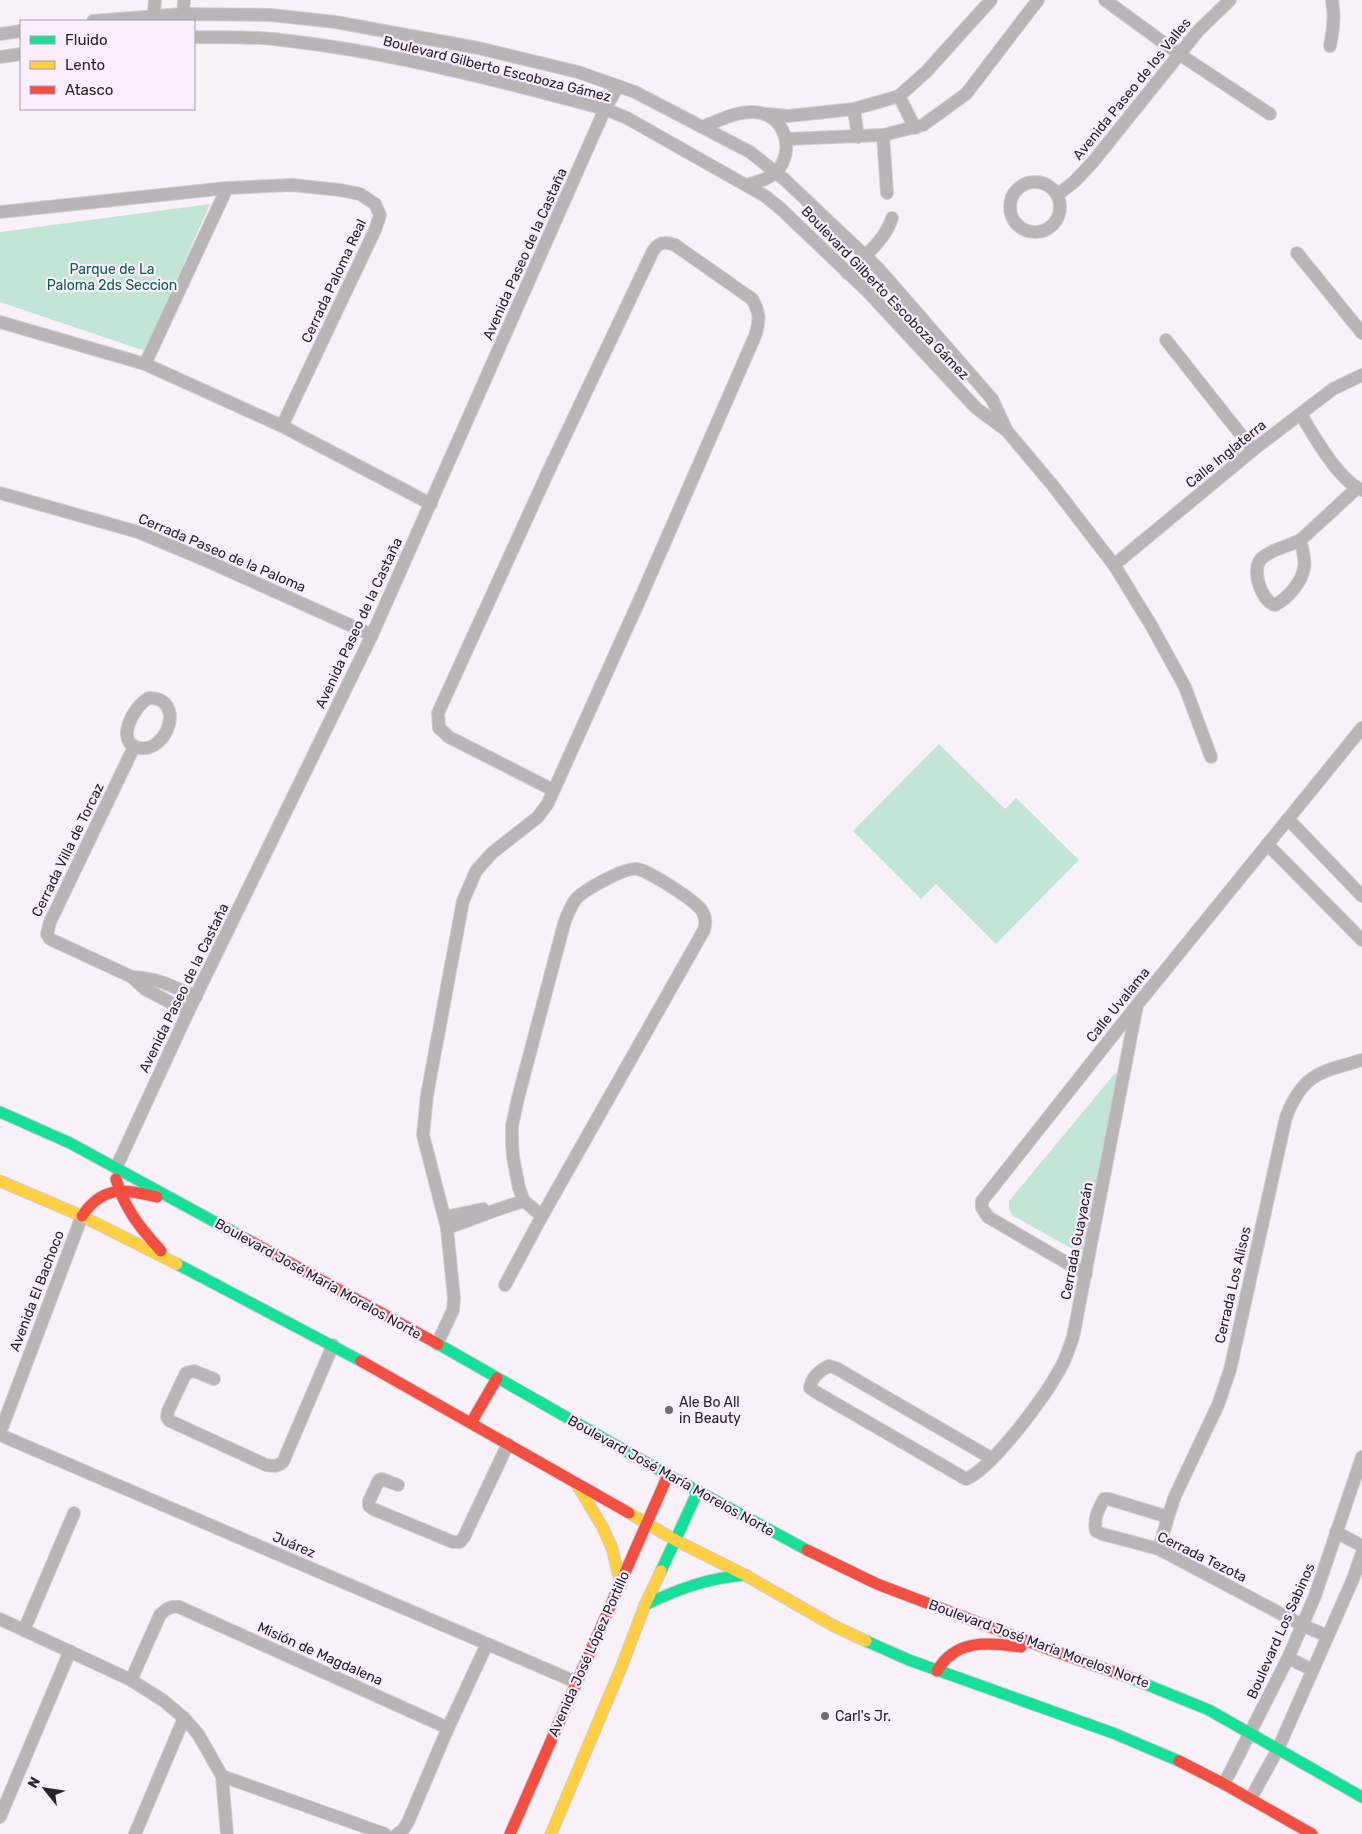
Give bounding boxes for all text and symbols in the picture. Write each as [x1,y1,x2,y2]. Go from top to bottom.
street label: Avenida Paseo de los Valles [1069,15,1195,163]
legend [20,20,195,110]
text: Fluido [65,31,108,49]
street label: Boulevard Gilberto Escoboza Gámez [381,32,613,106]
text: Lento [65,56,105,74]
text: Atasco [65,81,113,99]
street label: Avenida Paseo de la Castaña [479,165,571,343]
street label: Boulevard Gilberto Escoboza Gámez [797,203,973,383]
street label: Cerrada Paloma Real [298,216,370,346]
park label: Parque de La Paloma 2ds Seccion [47,261,177,294]
street label: Calle Inglaterra [1182,416,1270,492]
street label: Cerrada Paseo de la Paloma [136,510,308,596]
street label: Avenida Paseo de la Castaña [312,535,406,711]
street label: Cerrada Villa de Torcaz [28,780,108,920]
street label: Avenida Paseo de la Castaña [135,900,233,1076]
street label: Calle Uvalama [1083,964,1153,1046]
street label: Cerrada Guayacán [1057,1181,1097,1301]
street label: Boulevard José María Morelos Norte [212,1215,424,1343]
street label: Cerrada Los Alisos [1211,1225,1255,1345]
street label: Avenida El Bachoco [6,1228,68,1354]
place label: Ale Bo All in Beauty [679,1394,741,1427]
marker: Ale Bo All in Beauty [663,1404,675,1416]
street label: Boulevard José María Morelos Norte [565,1412,777,1540]
street label: Juárez [270,1528,318,1562]
street label: Cerrada Tezota [1155,1528,1249,1586]
street label: Boulevard Los Sabinos [1243,1560,1319,1702]
street label: Avenida José López Portillo [545,1569,633,1739]
street label: Boulevard José María Morelos Norte [926,1596,1152,1692]
street label: Misión de Magdalena [255,1619,385,1689]
place label: Carl's Jr. [835,1708,891,1725]
marker: Carl's Jr. [819,1710,831,1722]
north arrow [20,1764,70,1814]
text: N [24,1774,44,1791]

